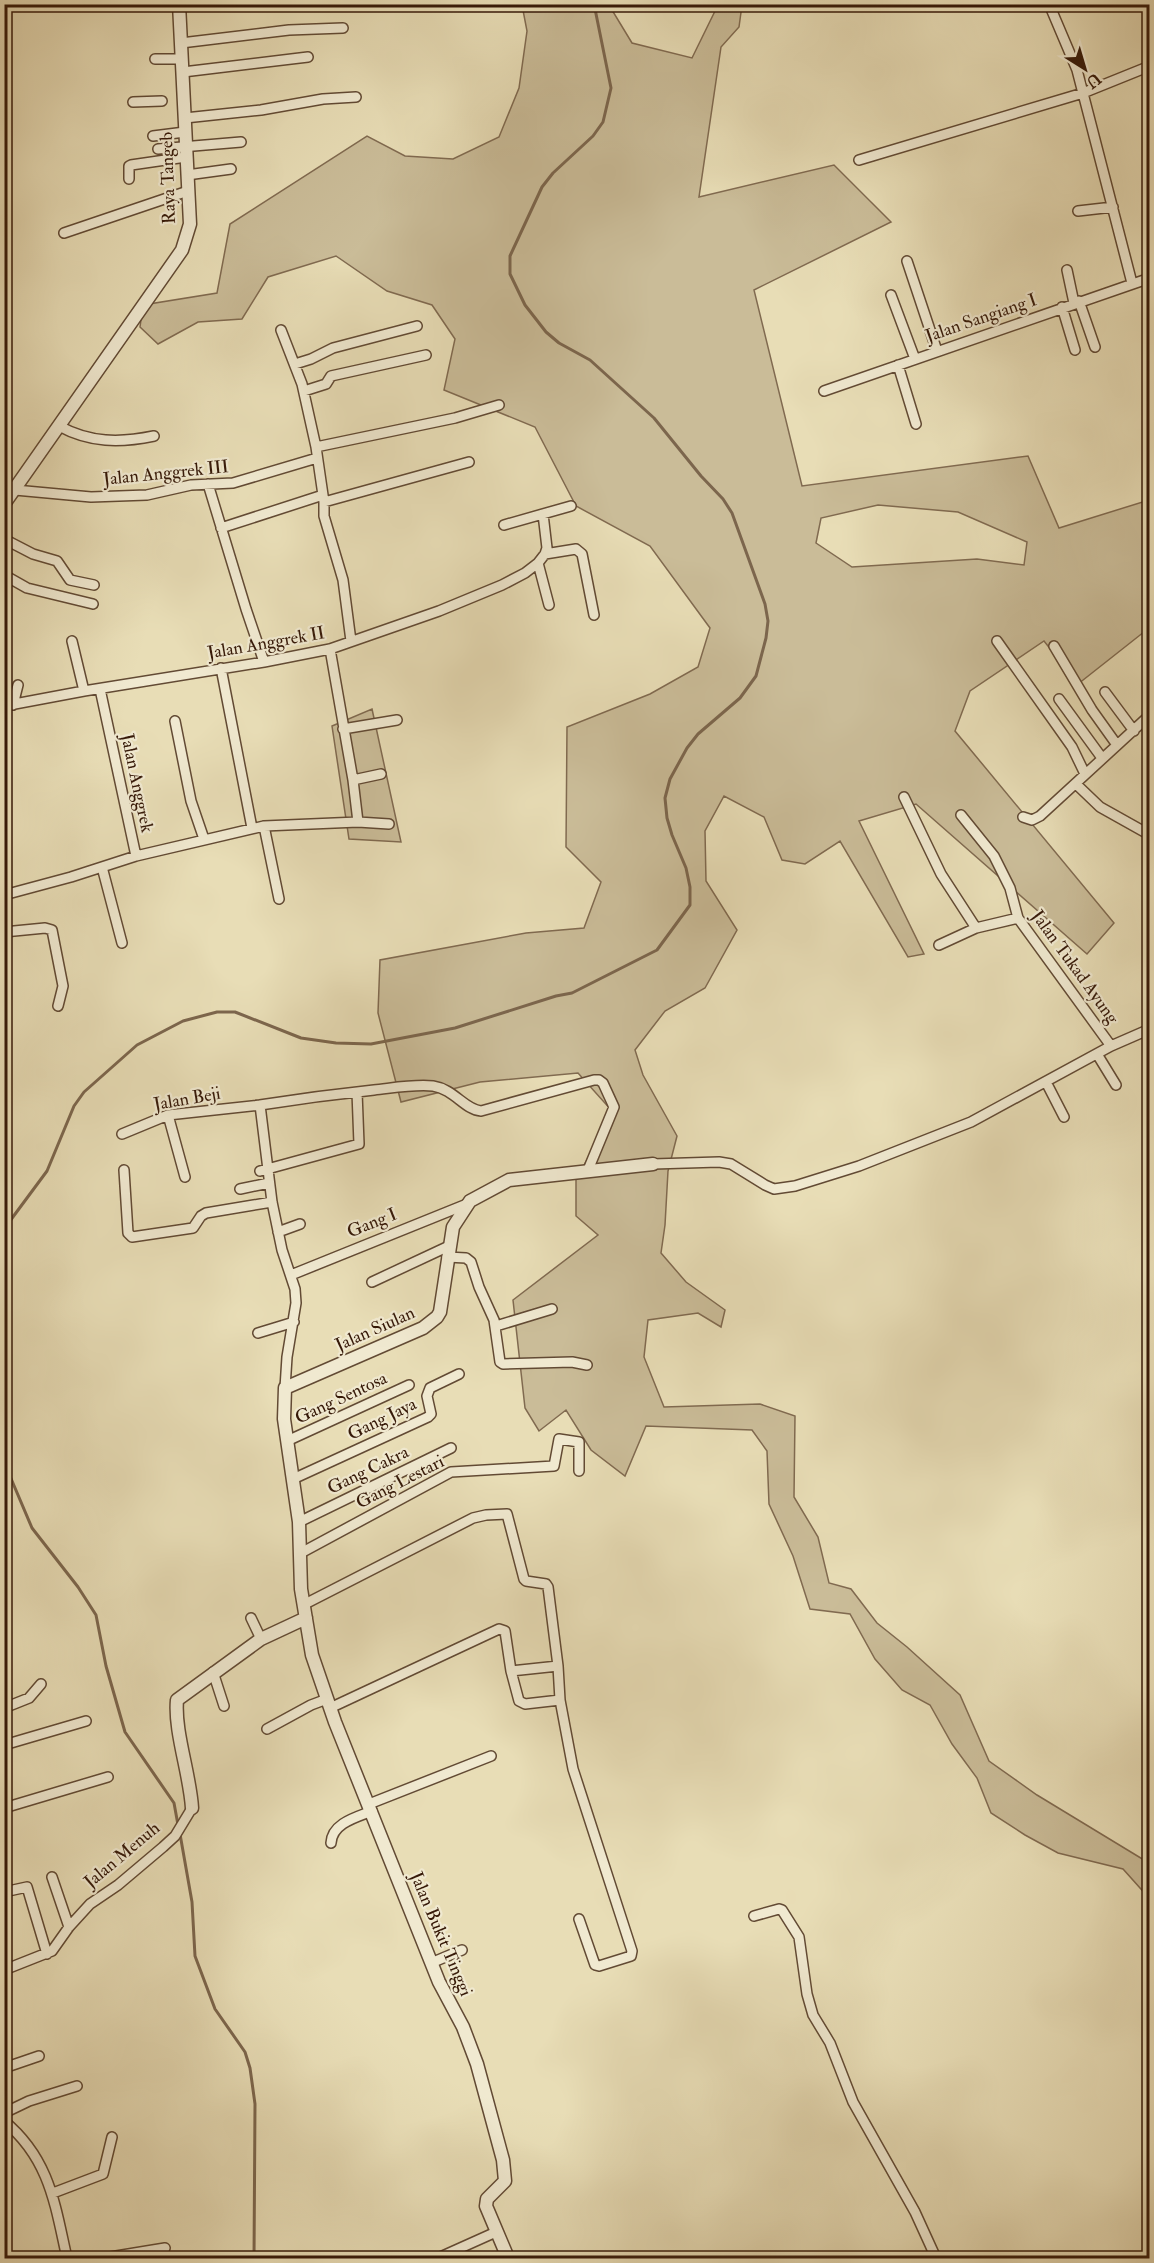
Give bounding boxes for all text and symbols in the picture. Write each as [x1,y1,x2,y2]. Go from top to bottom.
north arrow [1055,39,1115,99]
text: U [1082,68,1105,93]
street label: Raya Tangeb [155,131,181,225]
street label: Jalan Sangiang I [921,288,1040,348]
street label: Jalan Anggrek III [101,455,230,491]
street label: Jalan Anggrek II [204,621,327,665]
street label: Jalan Anggrek [115,730,159,835]
street label: Jalan Tukad Ayung [1025,905,1125,1029]
street label: Jalan Beji [151,1082,223,1116]
street label: Gang I [344,1203,400,1243]
street label: Jalan Siulan [331,1301,418,1357]
street label: Gang Sentosa [291,1366,391,1429]
street label: Gang Jaya [344,1392,421,1446]
street label: Gang Cakra [324,1440,413,1500]
street label: Gang Lestari [352,1450,448,1514]
street label: Jalan Menuh [79,1816,165,1894]
street label: Jalan Bukit Tinggi [404,1867,478,2000]

